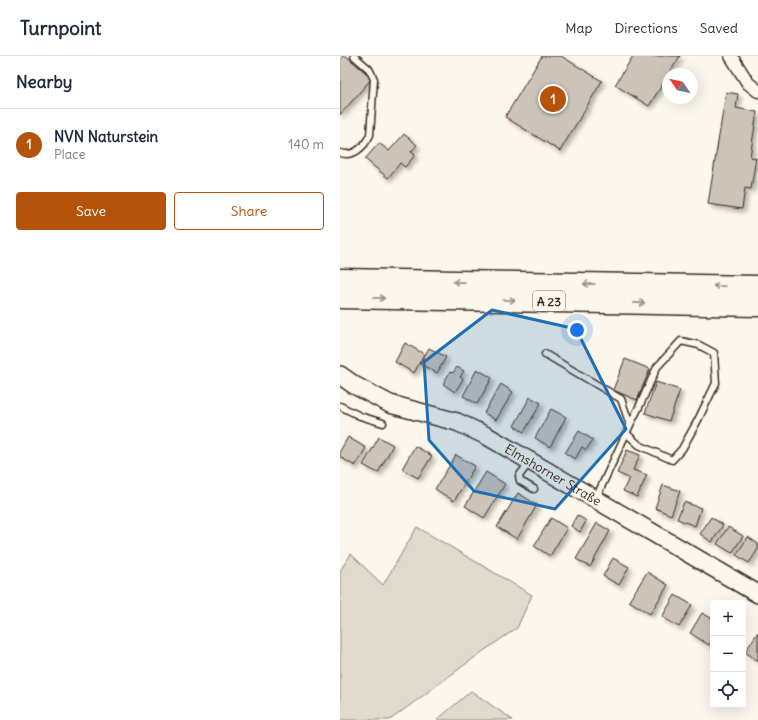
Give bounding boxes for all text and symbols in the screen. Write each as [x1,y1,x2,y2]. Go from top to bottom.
text: Turnpoint [20,16,101,40]
text: Map [565,19,592,37]
text: Directions [614,19,678,37]
text: Saved [700,19,738,37]
north arrow [662,68,698,104]
text: Nearby [16,71,72,93]
pin: 1 [540,84,566,114]
text: NVN Naturstein [54,127,158,146]
text: 1 [26,136,32,153]
text: 140 m [288,136,324,153]
text: Place [54,146,85,163]
button: Save [16,192,166,230]
button: Share [174,192,324,230]
one-way arrow [453,278,466,286]
one-way arrow [583,280,596,288]
one-way arrow [713,282,726,290]
road number: A 23 [533,291,565,311]
one-way arrow [372,294,385,302]
one-way arrow [502,296,515,304]
one-way arrow [632,299,645,307]
your location [567,320,587,340]
street label: Elmshorner Straße [502,440,605,509]
map controls [710,600,746,708]
button: + [710,600,746,636]
button: − [710,636,746,672]
button: locate [710,672,746,708]

